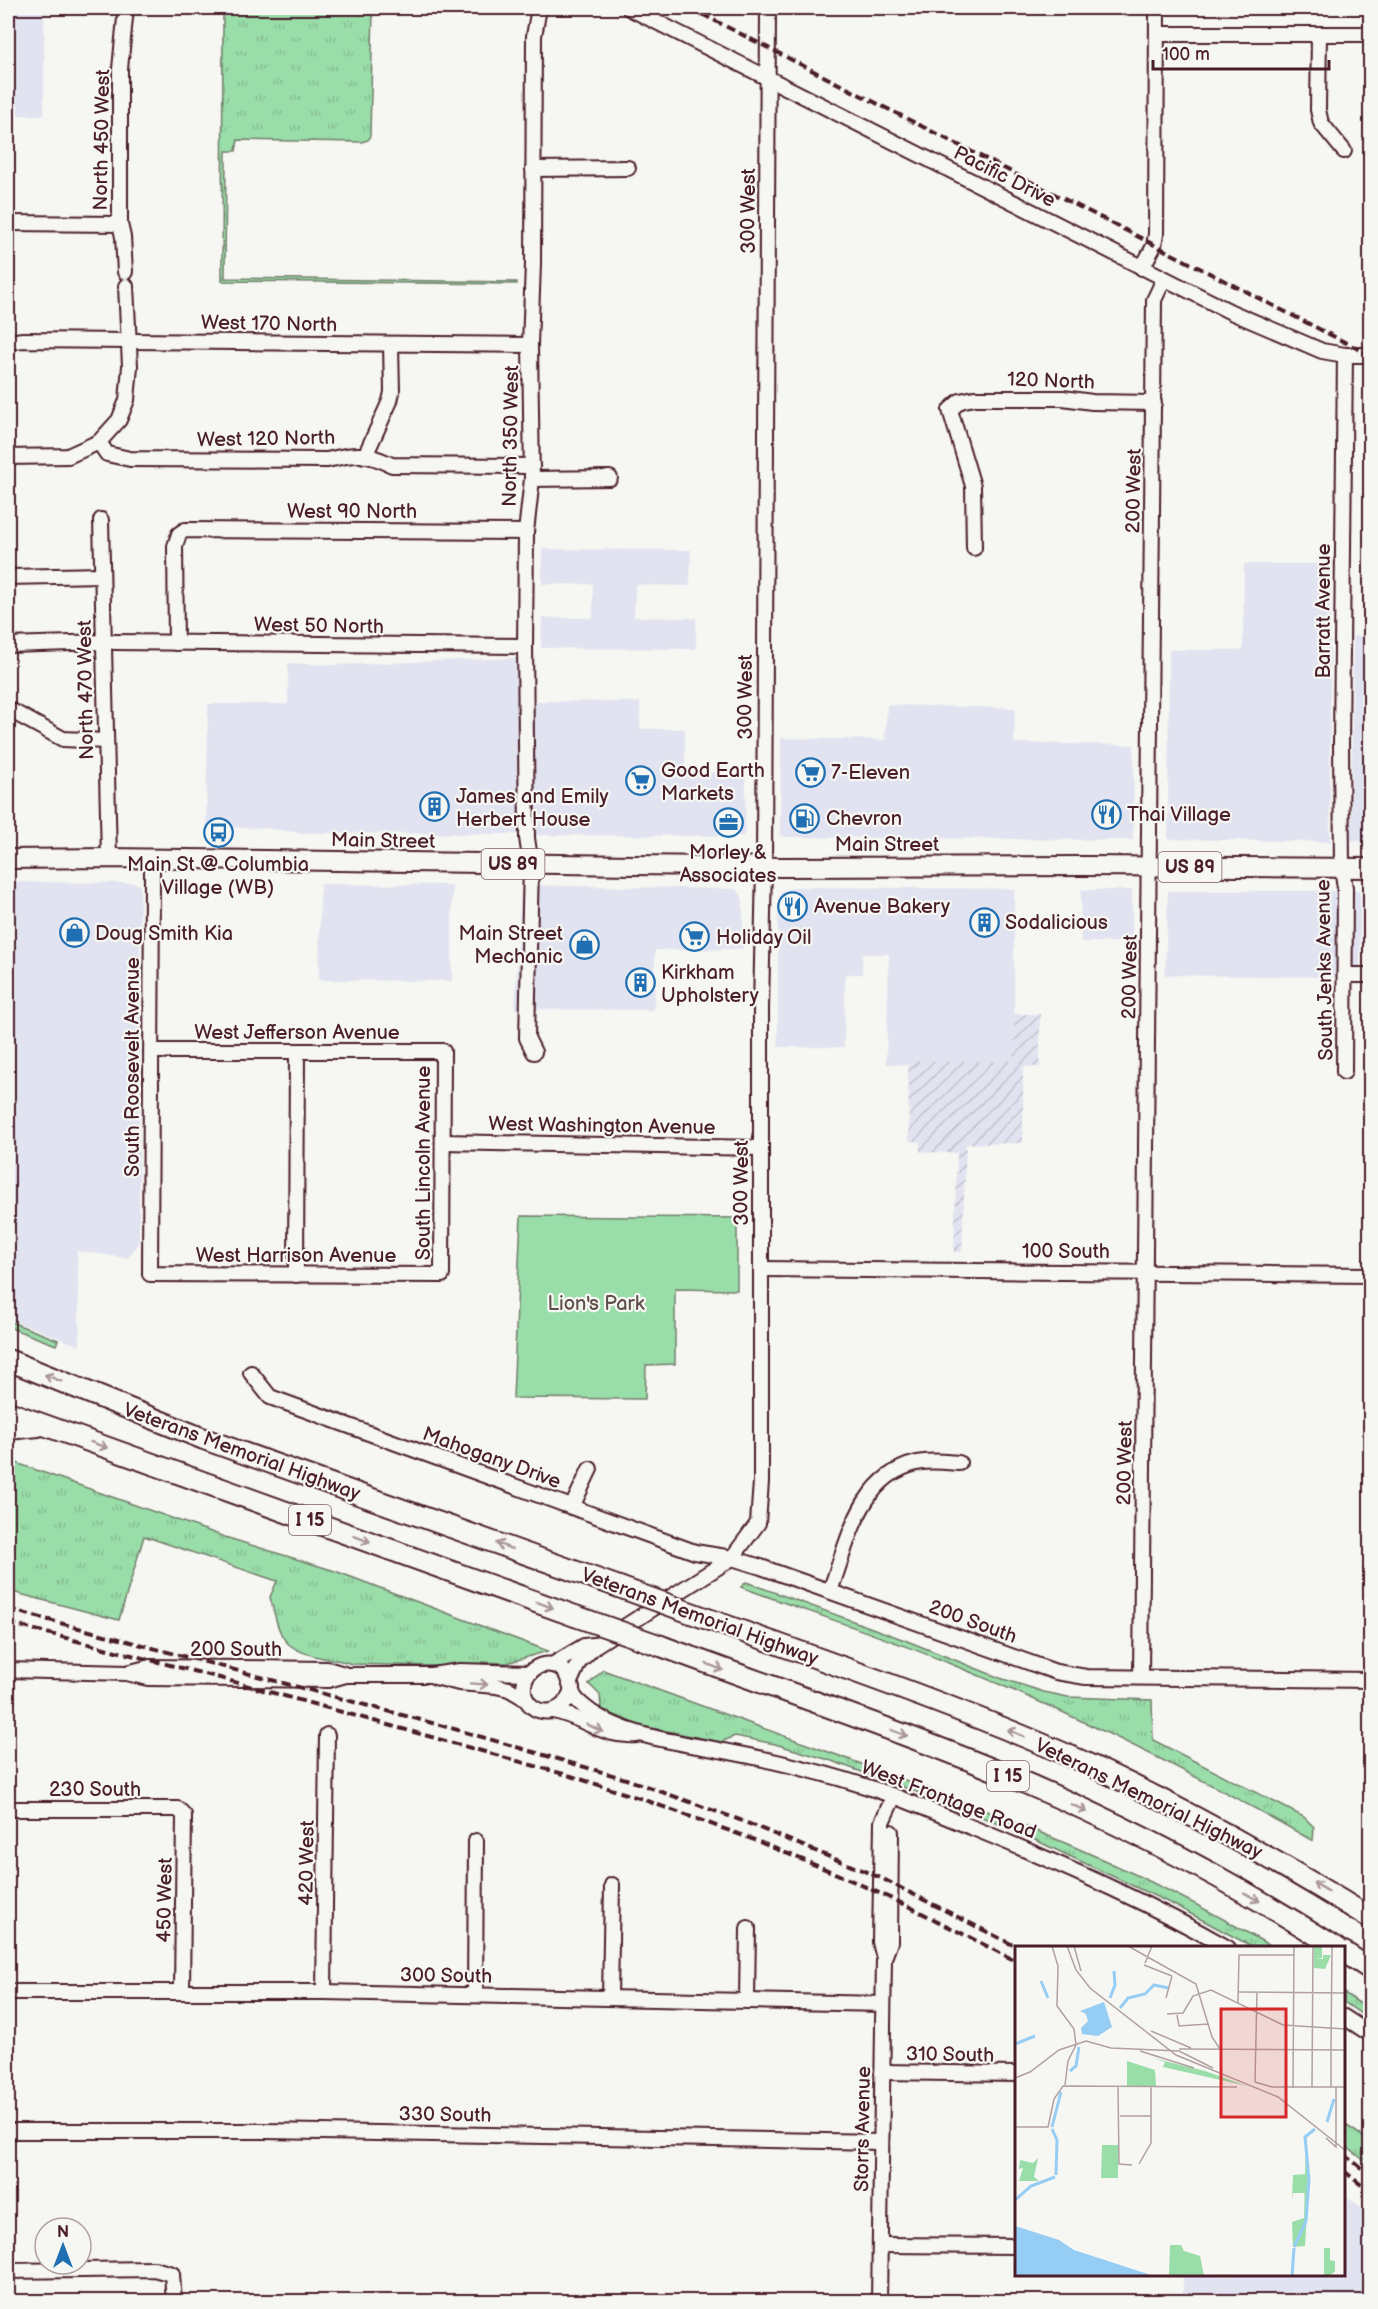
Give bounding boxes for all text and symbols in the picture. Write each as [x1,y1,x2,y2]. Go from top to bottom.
scale bar [1153,33,1328,71]
text: 100 m [1162,44,1210,65]
street label: North 450 West [89,69,115,211]
street label: Pacific Drive [950,141,1060,213]
street label: 300 West [737,168,761,254]
street label: West 170 North [201,311,337,337]
street label: North 350 West [498,365,524,507]
street label: 120 North [1007,367,1095,395]
street label: West 120 North [197,426,335,452]
street label: 200 West [1121,448,1147,534]
street label: West 90 North [287,500,417,524]
street label: Barratt Avenue [1312,543,1336,679]
street label: West 50 North [254,613,384,639]
street label: North 470 West [73,620,99,760]
street label: 300 West [734,654,758,740]
supermarket icon: 7-Eleven [794,756,826,788]
place label: Good Earth Markets [661,759,765,806]
place label: 7-Eleven [831,761,910,785]
supermarket icon: Good Earth Markets [624,765,656,797]
place label: James and Emily Herbert House [456,785,608,832]
building icon: James and Emily Herbert House [419,791,451,823]
restaurant icon: Thai Village [1090,798,1122,830]
fuel station icon: Chevron [789,802,821,834]
place label: Thai Village [1127,803,1231,827]
office icon: Morley & Associates [712,806,744,838]
place label: Chevron [826,807,902,831]
bus stop icon: Main St @ Columbia Village (WB) [202,817,234,849]
street label: Main Street [331,828,435,854]
street label: Main Street [835,833,939,857]
place label: Morley & Associates [680,841,776,888]
road number: US 89 [482,849,544,879]
road number: US 89 [1158,852,1222,882]
place label: Main St @ Columbia Village (WB) [127,853,309,900]
street label: South Jenks Avenue [1311,879,1339,1061]
restaurant icon: Avenue Bakery [777,890,809,922]
place label: Avenue Bakery [814,895,950,919]
building icon: Sodalicious [968,906,1000,938]
place label: Sodalicious [1005,911,1108,935]
shop icon: Doug Smith Kia [58,917,90,949]
supermarket icon: Holiday Oil [679,921,711,953]
place label: Doug Smith Kia [95,922,233,946]
place label: Main Street Mechanic [459,922,563,969]
place label: Holiday Oil [716,926,811,950]
shop icon: Main Street Mechanic [568,928,600,960]
street label: 200 West [1117,934,1143,1020]
street label: South Roosevelt Avenue [121,957,145,1177]
place label: Kirkham Upholstery [661,961,759,1008]
building icon: Kirkham Upholstery [624,967,656,999]
street label: West Jefferson Avenue [194,1021,400,1045]
street label: South Lincoln Avenue [412,1066,436,1260]
street label: West Washington Avenue [488,1112,716,1140]
street label: 300 West [730,1140,754,1226]
street label: 100 South [1022,1240,1110,1264]
street label: West Harrison Avenue [196,1244,396,1268]
park label: Lion's Park [548,1292,645,1316]
one-way arrow [44,1372,62,1383]
street label: Veterans Memorial Highway [120,1398,363,1506]
street label: 200 West [1112,1420,1138,1506]
street label: Mahogany Drive [419,1422,564,1494]
one-way arrow [89,1440,108,1451]
road number: I 15 [289,1505,331,1535]
one-way arrow [352,1534,371,1545]
one-way arrow [495,1539,514,1550]
street label: Veterans Memorial Highway [578,1563,821,1671]
street label: 200 South [925,1595,1020,1649]
one-way arrow [535,1600,554,1611]
street label: 200 South [190,1638,282,1662]
one-way arrow [706,1662,724,1673]
one-way arrow [469,1679,489,1690]
one-way arrow [586,1723,604,1734]
one-way arrow [1007,1727,1025,1738]
one-way arrow [889,1729,908,1740]
street label: Veterans Memorial Highway [1031,1733,1266,1865]
street label: West Frontage Road [858,1755,1040,1844]
road number: I 15 [987,1761,1029,1791]
street label: 230 South [49,1778,141,1802]
one-way arrow [1069,1802,1087,1814]
street label: 420 West [294,1820,320,1906]
street label: 450 West [152,1857,178,1943]
one-way arrow [1313,1881,1330,1893]
one-way arrow [1243,1891,1260,1903]
inset map [1015,1946,1345,2276]
street label: 300 South [400,1963,492,1989]
street label: 310 South [906,2042,994,2068]
street label: Storrs Avenue [850,2066,876,2192]
street label: 330 South [398,2102,492,2128]
north arrow [33,2216,93,2276]
text: N [57,2223,69,2242]

